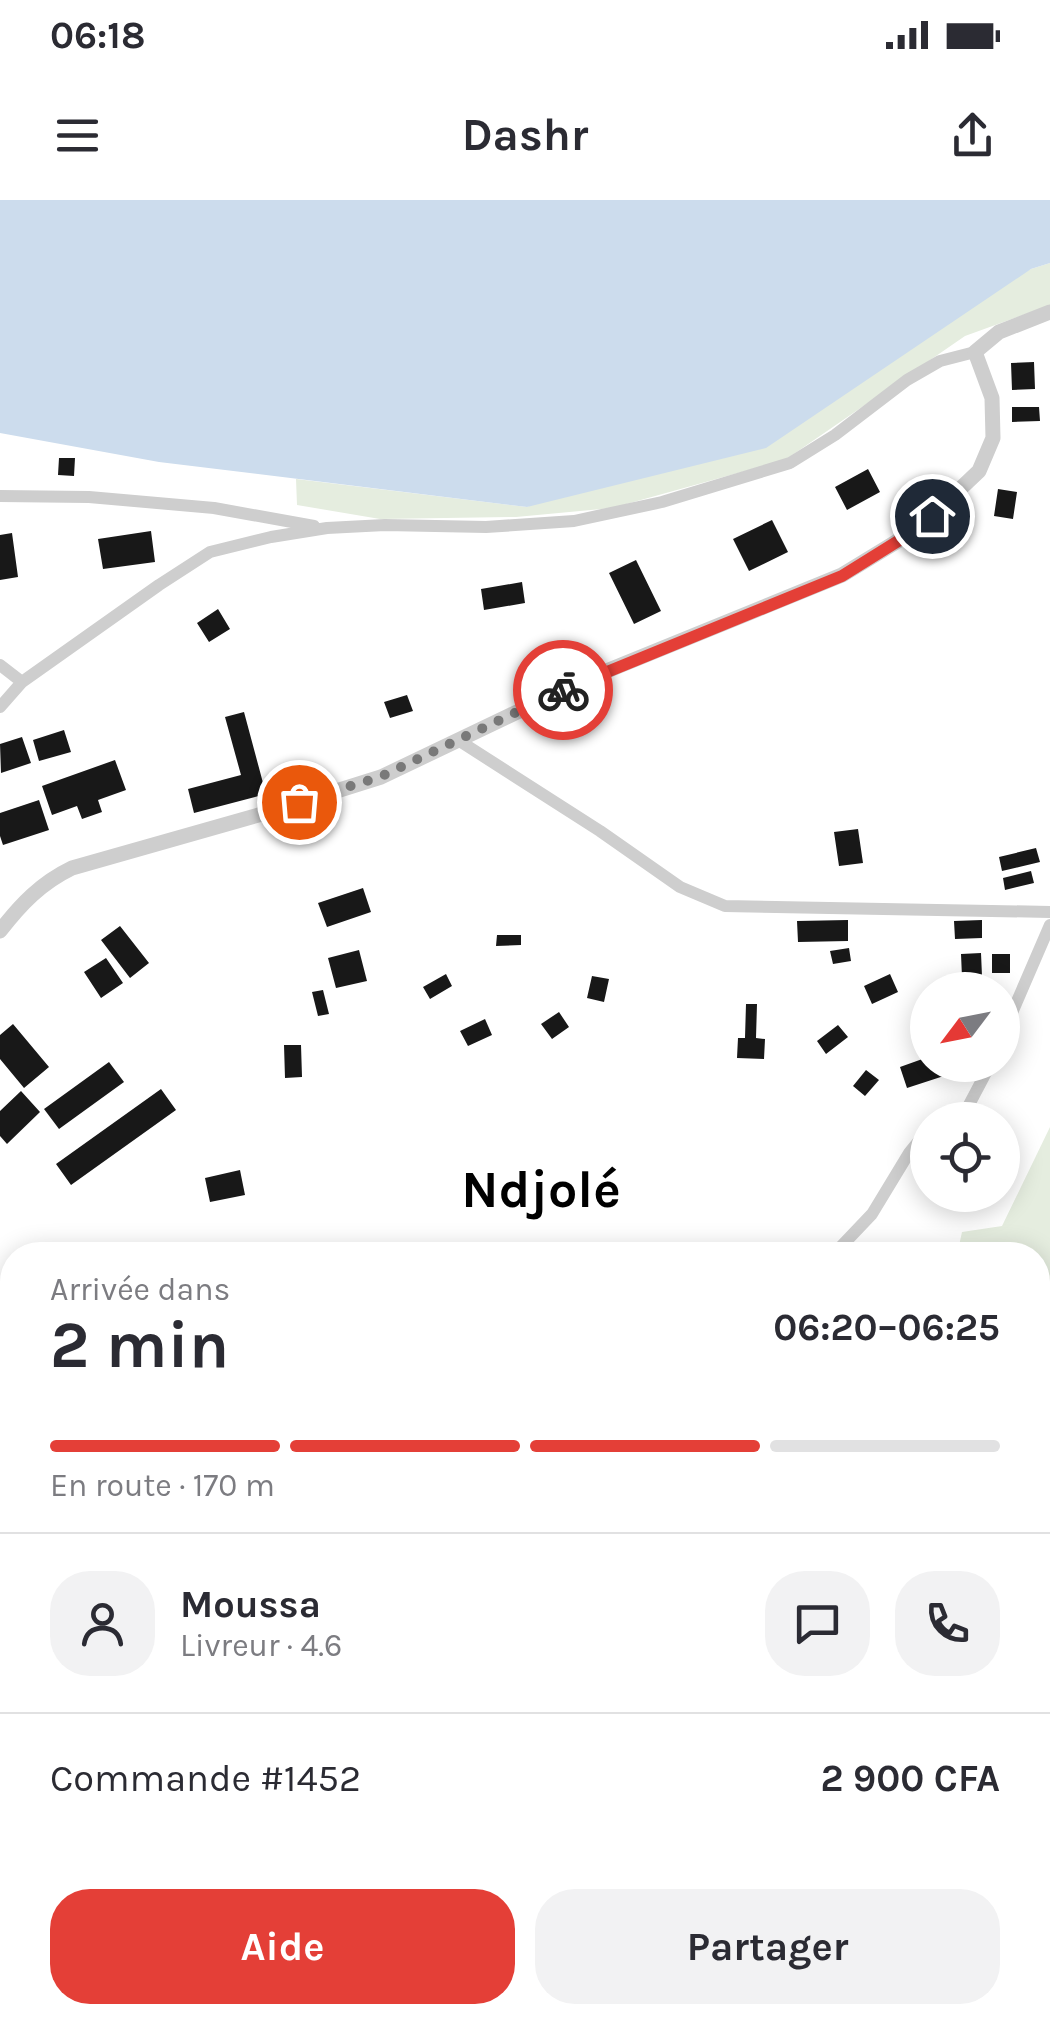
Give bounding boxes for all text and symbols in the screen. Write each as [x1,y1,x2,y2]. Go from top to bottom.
text: 06:18 [50,13,145,58]
icon: menu [50,108,105,163]
icon: share [945,108,1000,163]
text: Dashr [462,109,588,161]
pin [890,474,975,559]
icon: home [905,489,960,544]
courier [513,640,613,740]
icon: bike [536,663,591,718]
pin [257,760,342,845]
icon: bag [272,775,327,830]
north arrow [910,972,1020,1082]
map controls [910,972,1020,1212]
button: locate [910,1102,1020,1212]
district label: Ndjolé [461,1159,621,1220]
text: Arrivée dans [50,1271,230,1308]
text: 06:20–06:25 [773,1305,1000,1350]
text: 2 min [50,1307,229,1383]
text: En route · 170 m [50,1467,275,1504]
button: person [50,1571,155,1676]
button: chat [765,1571,870,1676]
button: phone [895,1571,1000,1676]
text: Moussa [180,1582,321,1627]
text: Livreur · 4.6 [180,1627,342,1664]
text: Commande #1452 [50,1756,361,1801]
text: 2 900 CFA [820,1756,1000,1801]
button: Aide [50,1889,515,2004]
button: Partager [535,1889,1000,2004]

